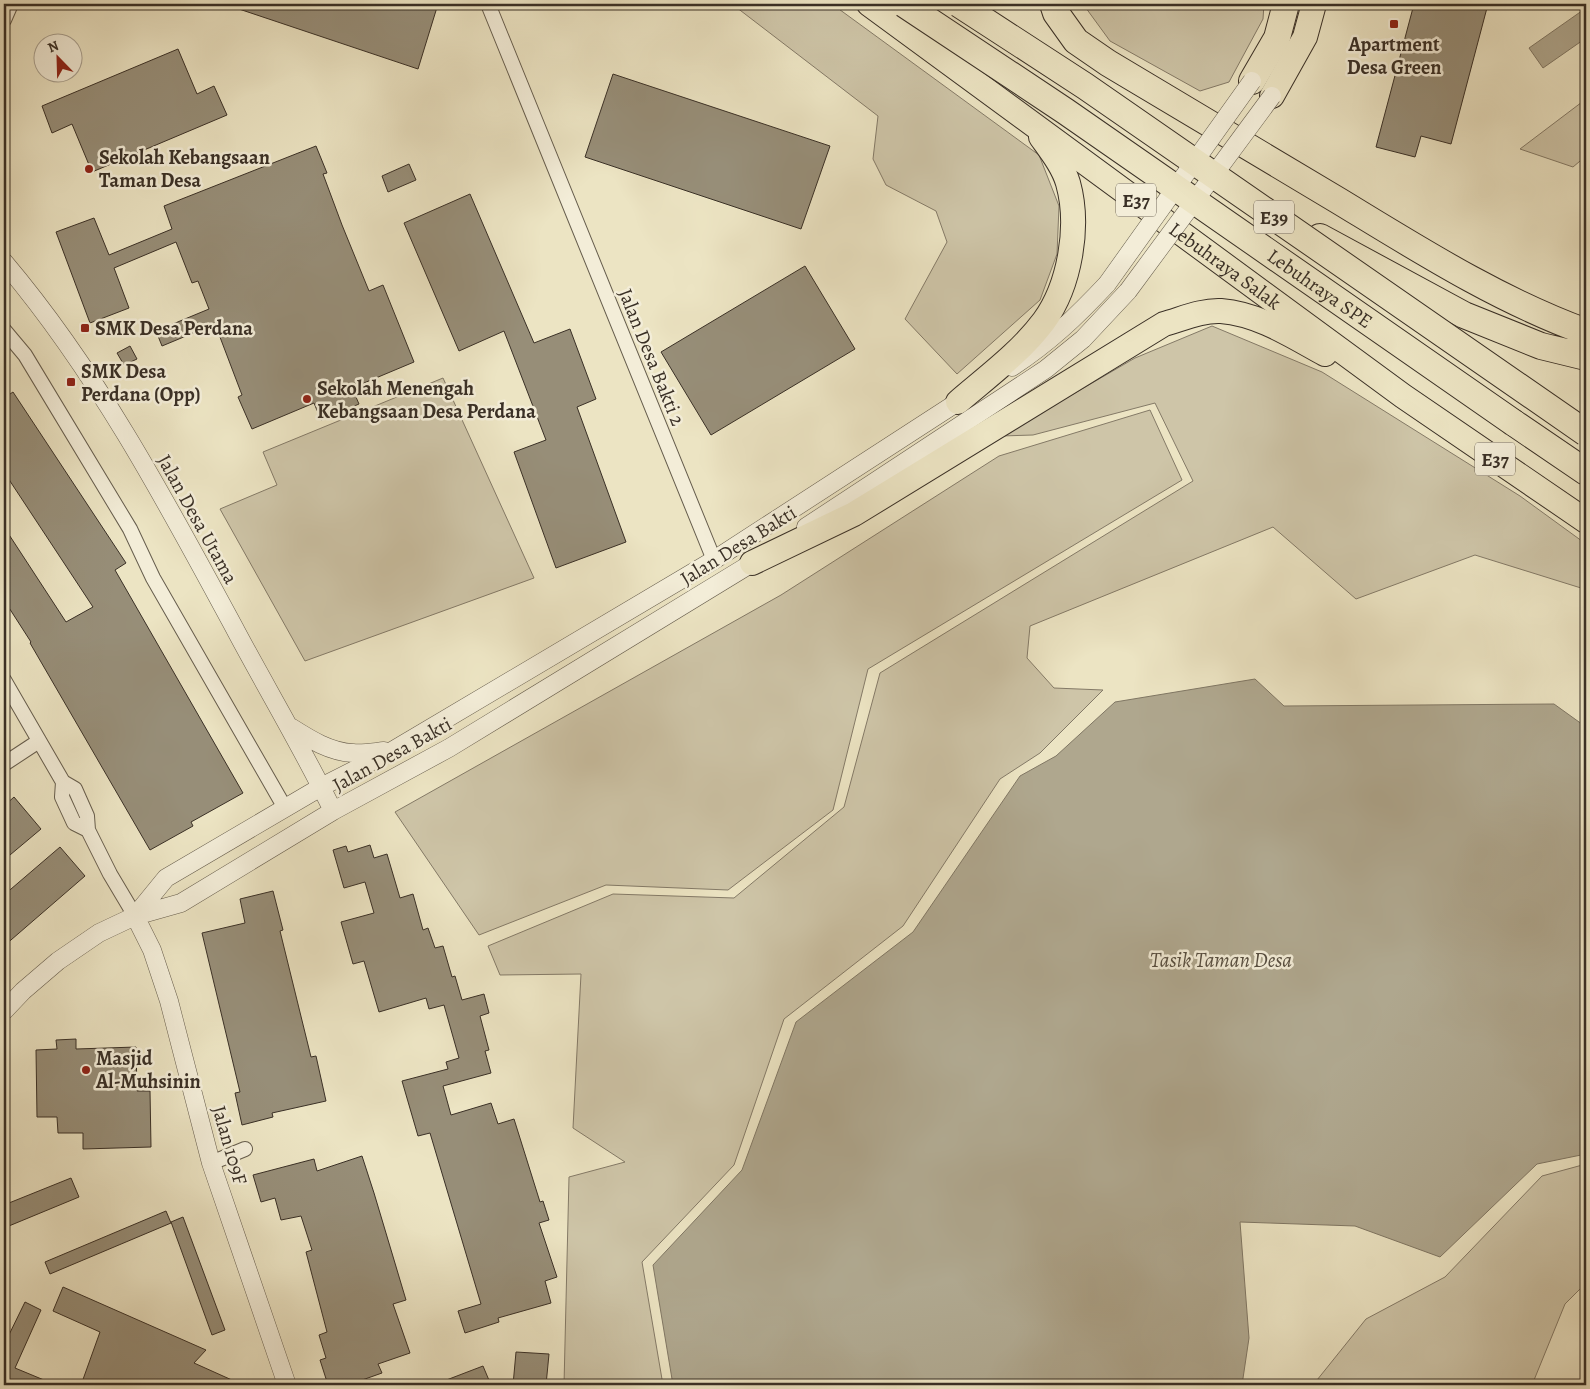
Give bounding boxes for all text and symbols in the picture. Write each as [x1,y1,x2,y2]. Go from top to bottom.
marker: Apartment Desa Green [1388,18,1400,30]
place label: Apartment Desa Green [1347,31,1441,81]
north arrow [32,32,82,82]
text: N [45,36,62,57]
place label: Sekolah Kebangsaan Taman Desa [99,144,270,194]
marker: Sekolah Kebangsaan Taman Desa [83,163,95,175]
road number: E37 [1116,184,1156,216]
road number: E39 [1254,200,1294,233]
street label: Lebuhraya Salak [1163,216,1287,316]
street label: Lebuhraya SPE [1262,243,1378,335]
street label: Jalan Desa Bakti 2 [612,285,692,430]
place label: SMK Desa Perdana [95,315,253,342]
marker: SMK Desa Perdana [79,322,91,334]
place label: SMK Desa Perdana (Opp) [81,358,200,408]
place label: Sekolah Menengah Kebangsaan Desa Perdana [317,375,536,425]
marker: SMK Desa Perdana (Opp) [65,376,77,388]
marker: Sekolah Menengah Kebangsaan Desa Perdana [301,393,313,405]
road number: E37 [1475,442,1515,476]
street label: Jalan Desa Utama [151,450,245,589]
street label: Jalan Desa Bakti [675,499,801,592]
street label: Jalan Desa Bakti [328,711,457,798]
water label: Tasik Taman Desa [1150,946,1292,974]
place label: Masjid Al-Muhsinin [95,1045,201,1095]
marker: Masjid Al-Muhsinin [80,1064,92,1076]
street label: Jalan 109F [205,1102,254,1188]

